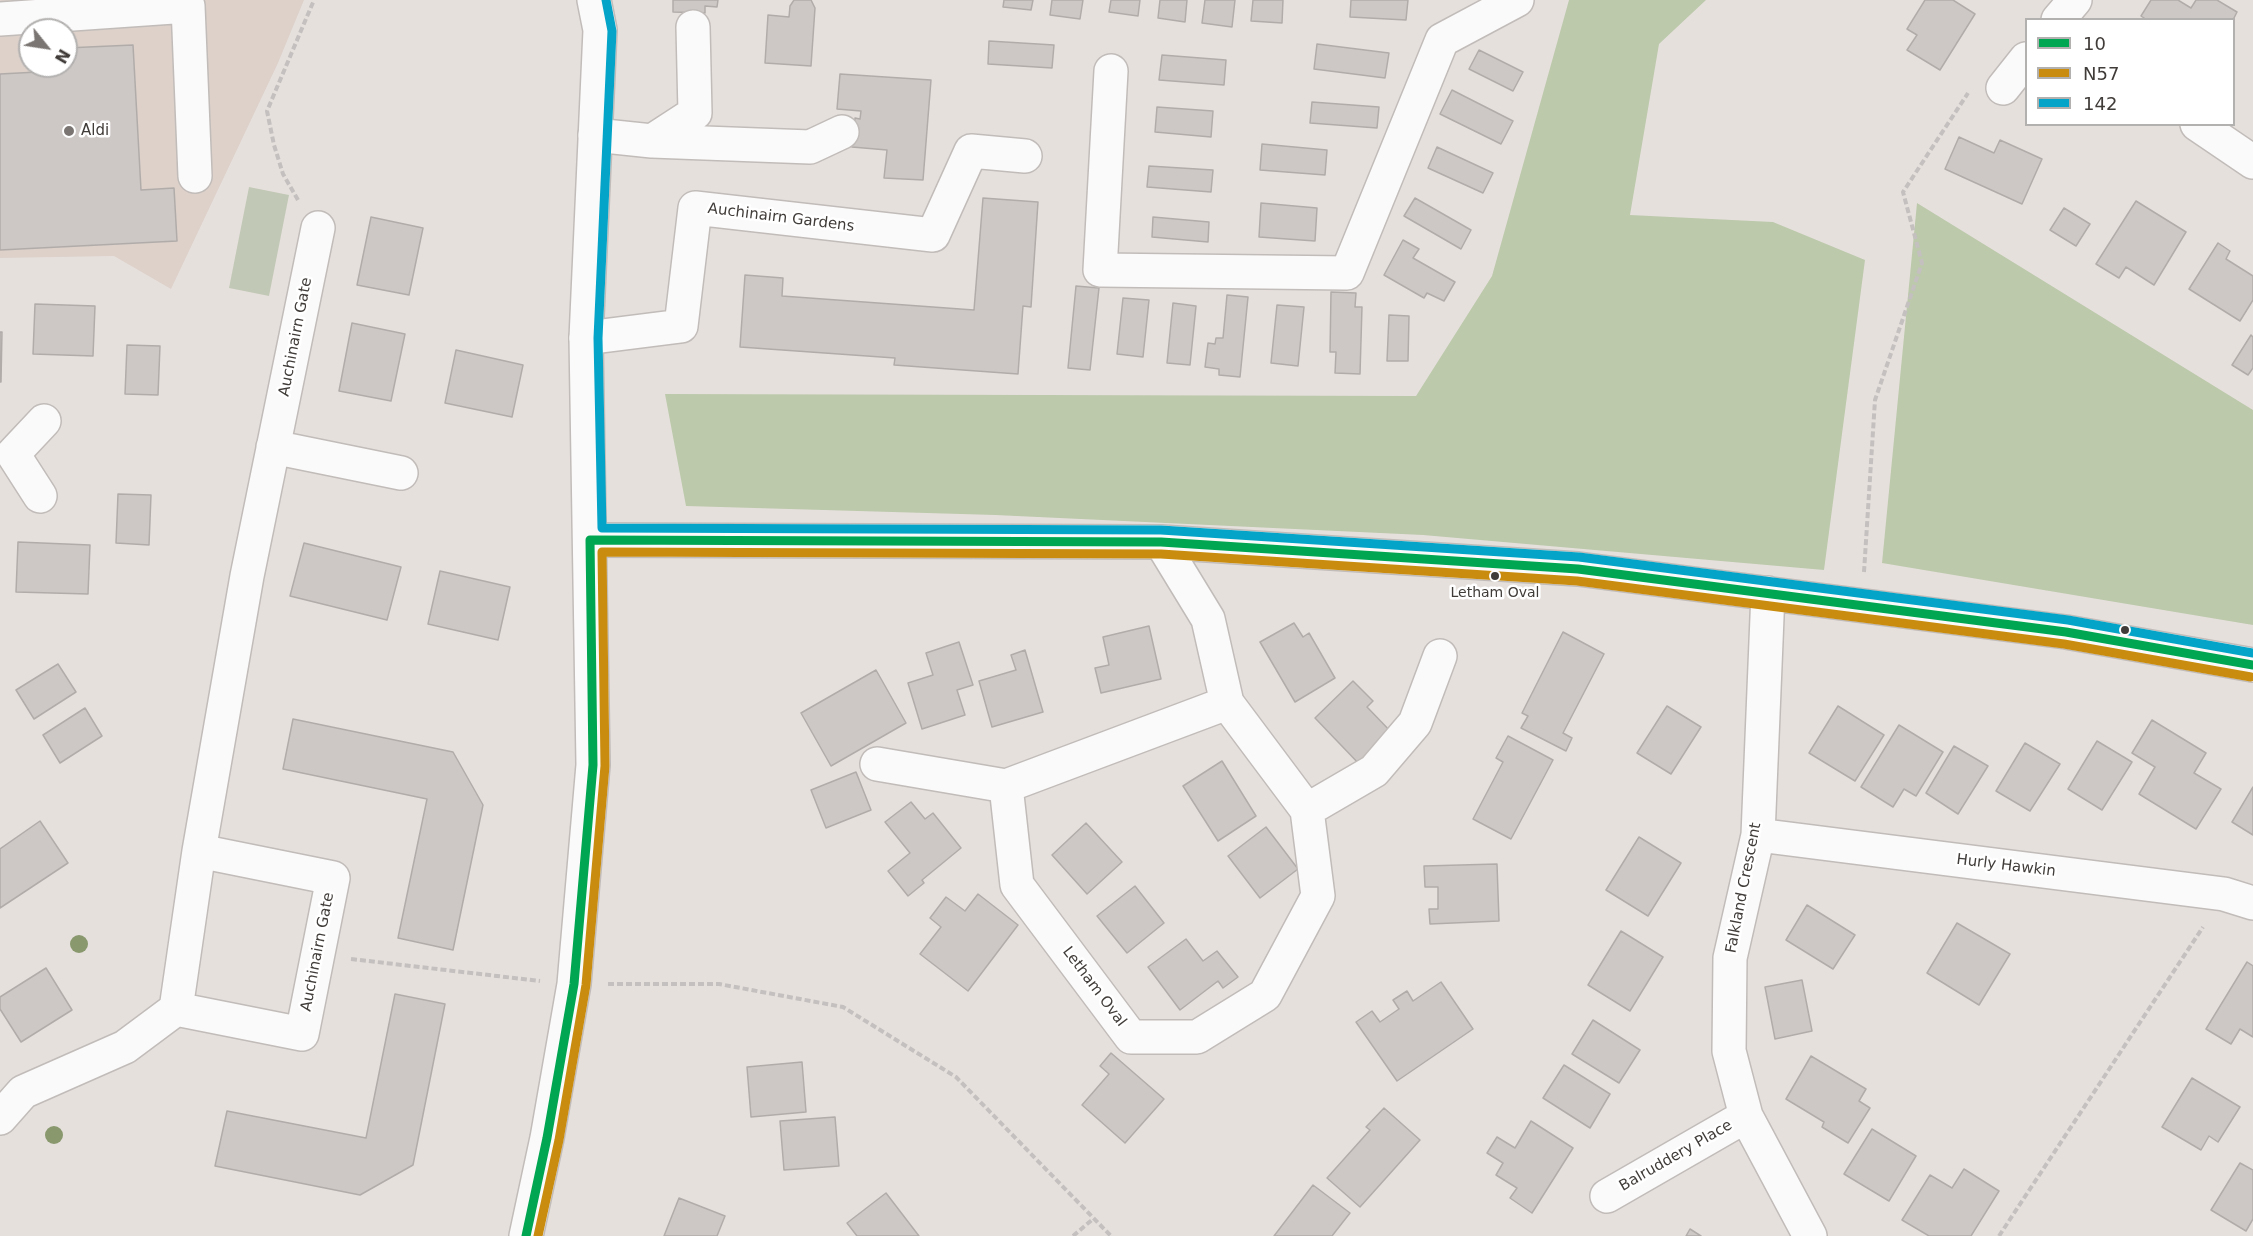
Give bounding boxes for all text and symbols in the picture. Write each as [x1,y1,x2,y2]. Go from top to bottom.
north arrow [18,18,78,78]
legend [2025,18,2235,126]
text: 10 [2083,33,2106,54]
text: N [51,46,74,67]
text: N57 [2083,63,2119,84]
text: 142 [2083,93,2117,114]
place label: Aldi [81,122,109,140]
marker: Aldi [62,124,76,138]
street label: Auchinairn Gardens [707,200,855,236]
street label: Auchinairn Gate [276,276,316,398]
marker: Letham Oval [1489,570,1501,582]
place label: Letham Oval [1451,585,1539,601]
unlabelled marker [2119,624,2131,636]
street label: Falkland Crescent [1723,821,1765,955]
street label: Hurly Hawkin [1955,851,2057,881]
street label: Auchinairn Gate [298,891,338,1013]
street label: Letham Oval [1058,944,1130,1030]
street label: Balruddery Place [1616,1116,1736,1196]

